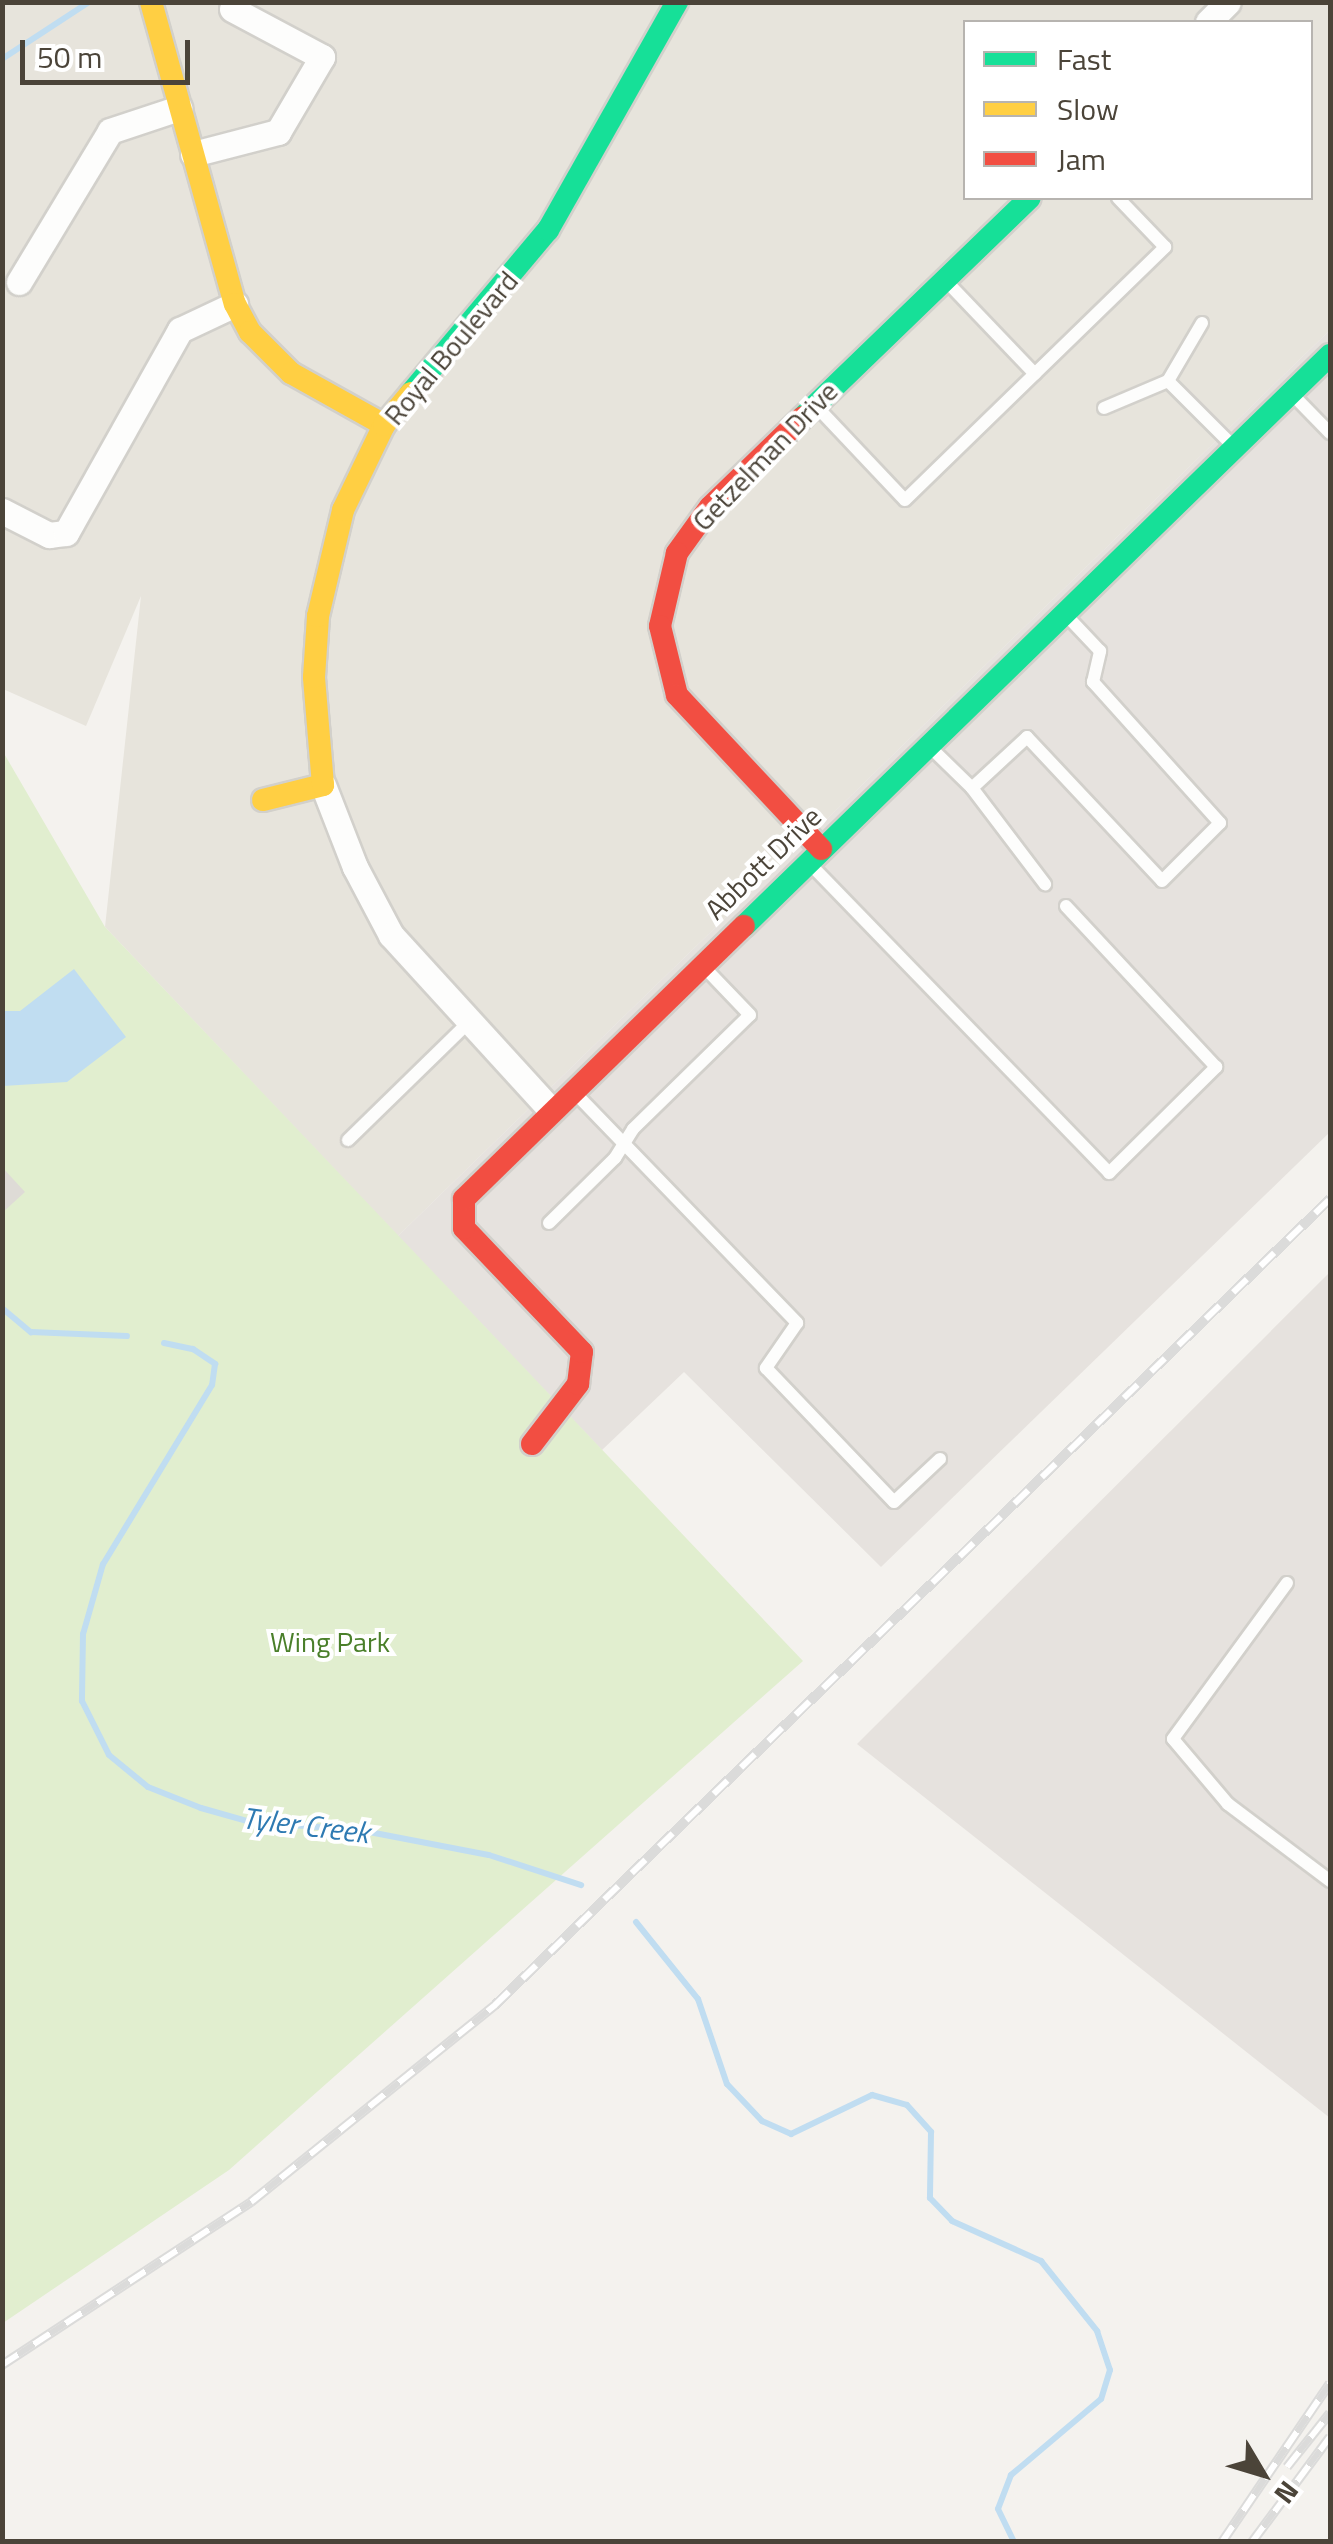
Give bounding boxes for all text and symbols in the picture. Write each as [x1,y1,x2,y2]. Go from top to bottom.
scale bar [25,20,195,82]
legend [963,20,1313,200]
text: 50 m [37,34,102,80]
text: Fast [1057,36,1111,82]
text: Slow [1057,86,1119,132]
text: Jam [1057,136,1106,182]
street label: Royal Boulevard [377,264,525,432]
street label: Getzelman Drive [685,374,845,538]
street label: Abbott Drive [698,800,828,926]
park label: Wing Park [270,1625,390,1659]
water label: Tyler Creek [240,1799,372,1851]
north arrow [1213,2424,1313,2524]
text: N [1264,2472,1310,2514]

